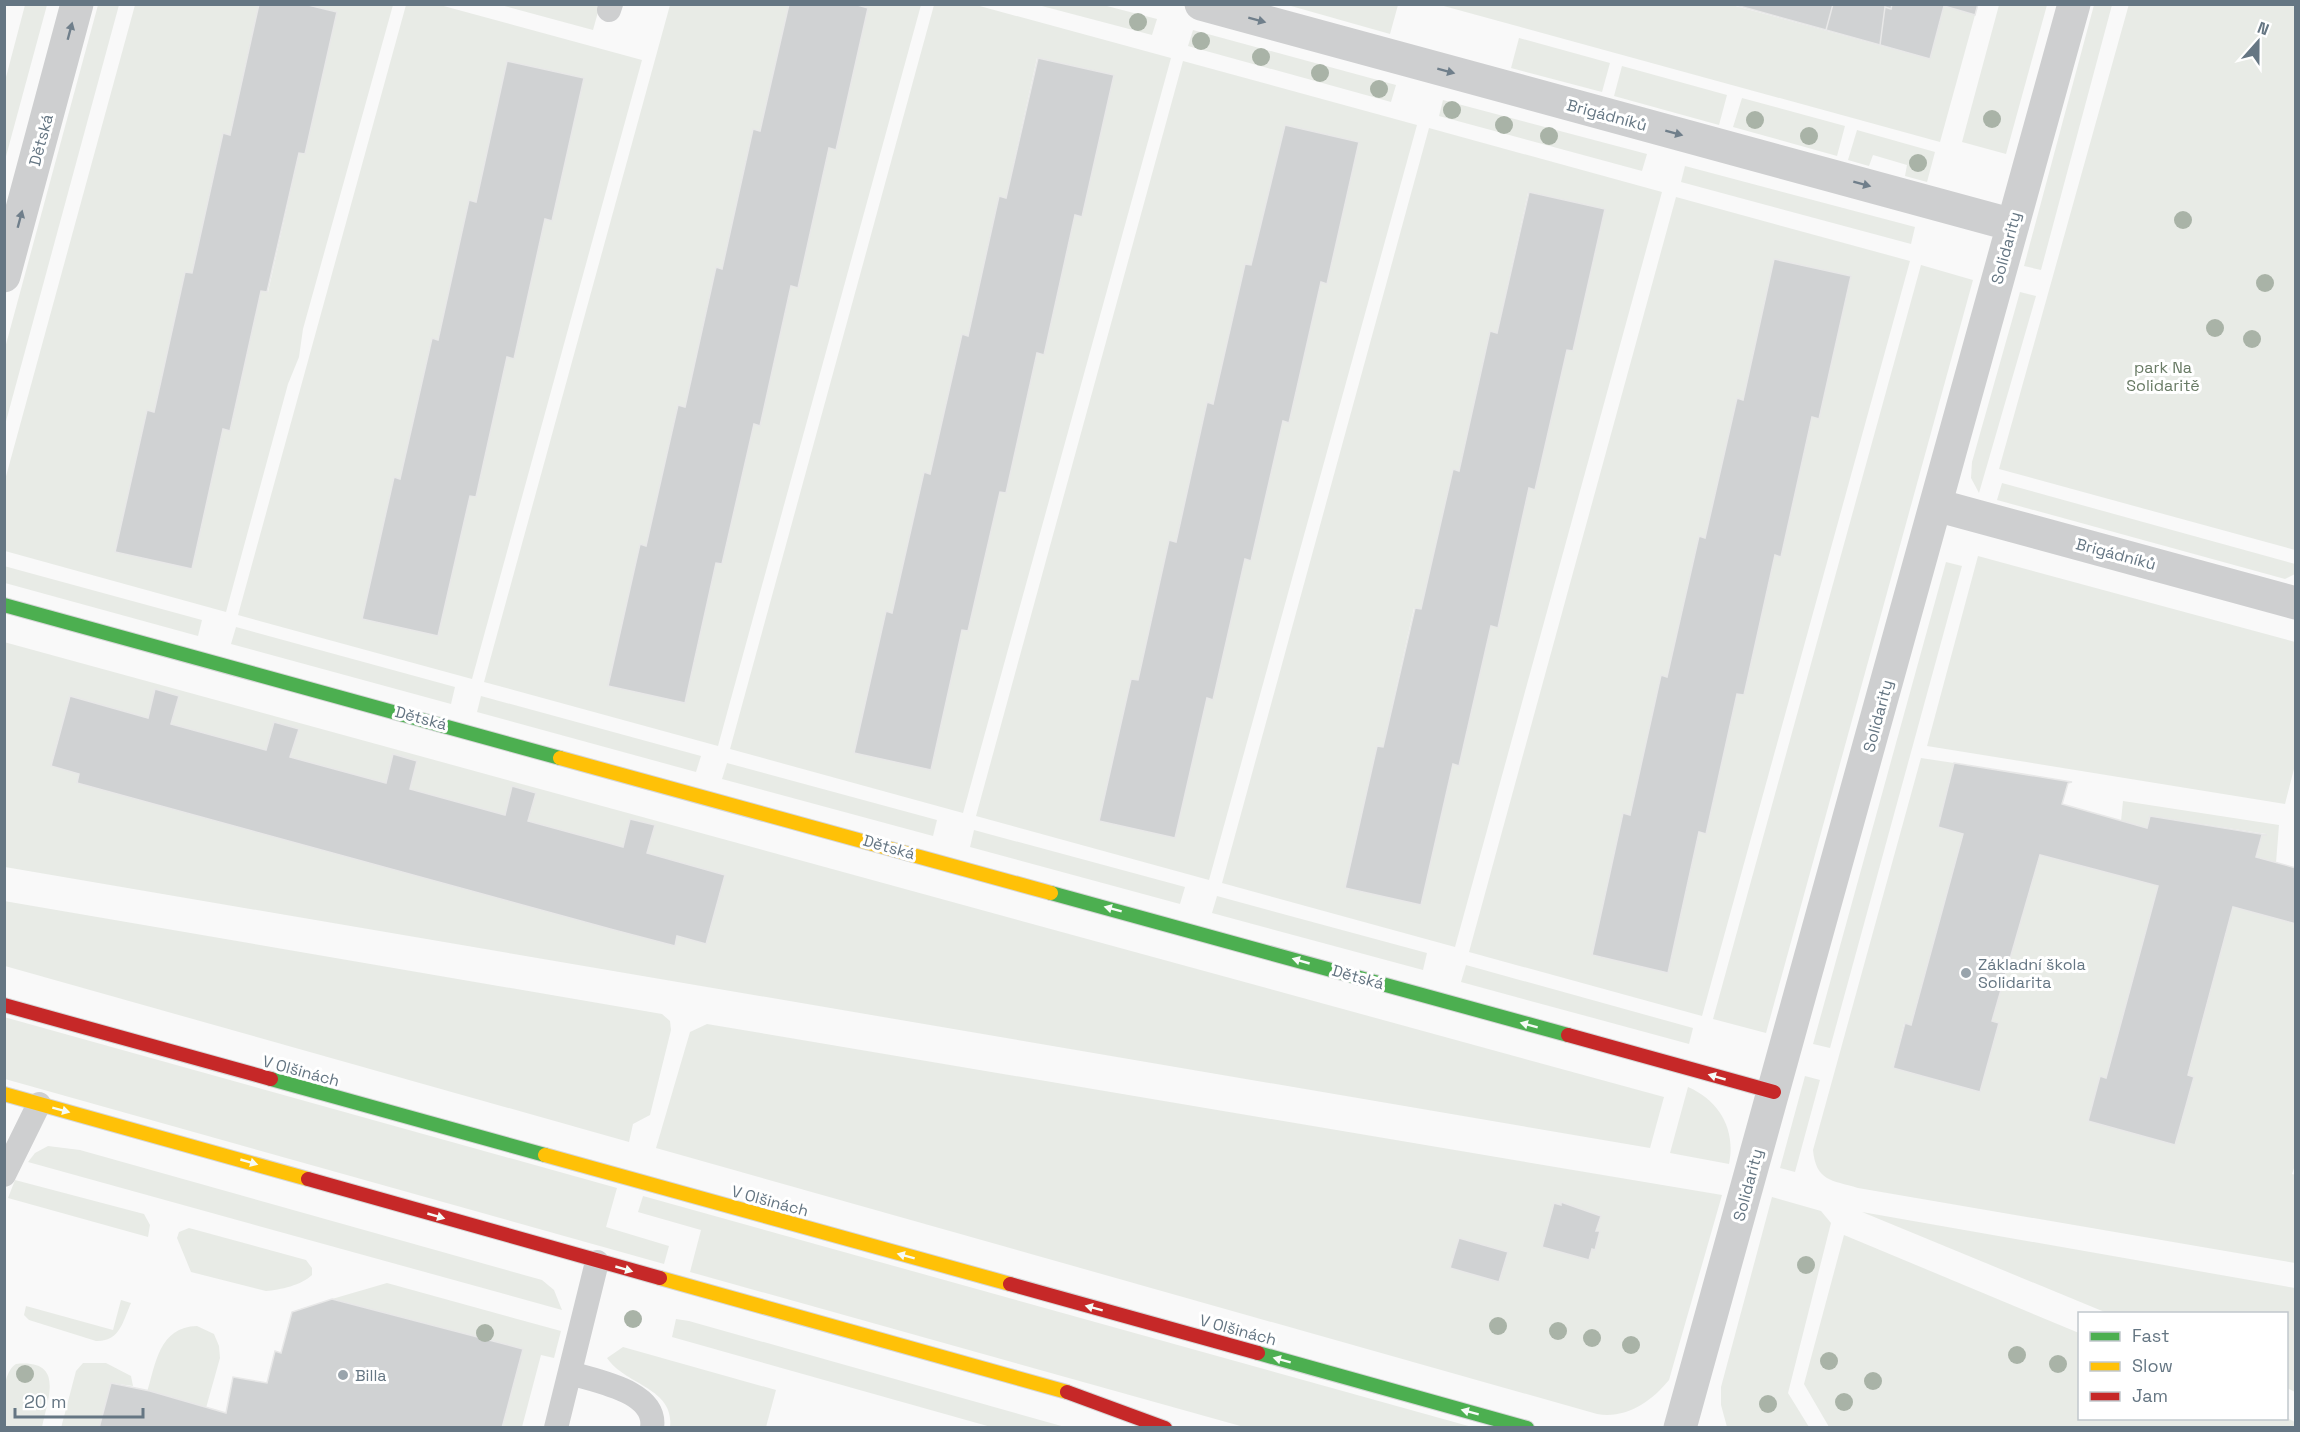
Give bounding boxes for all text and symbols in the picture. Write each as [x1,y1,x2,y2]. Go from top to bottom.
north arrow [2228,12,2288,72]
one-way arrow [1249,16,1267,25]
text: N [2254,17,2272,40]
one-way arrow [66,21,75,39]
one-way arrow [1437,67,1455,76]
street label: Brigádníků [1565,94,1649,136]
street label: Dětská [24,112,58,168]
one-way arrow [1665,129,1683,138]
one-way arrow [1853,180,1872,190]
street label: Solidarity [1986,209,2026,287]
one-way arrow [15,210,25,228]
park label: park Na Solidaritě [2126,357,2200,396]
street label: Brigádníků [2074,533,2158,575]
street label: Solidarity [1858,677,1898,755]
street label: Dětská [393,701,449,735]
street label: Dětská [861,830,917,864]
one-way arrow [1104,904,1122,913]
place label: Základní škola Solidarita [1978,954,2086,993]
one-way arrow [1292,956,1310,965]
street label: Dětská [1330,960,1386,994]
marker: Základní škola Solidarita [1959,966,1973,980]
one-way arrow [1520,1019,1538,1029]
street label: V Olšinách [260,1051,342,1091]
one-way arrow [1708,1071,1726,1081]
one-way arrow [52,1106,70,1115]
street label: Solidarity [1728,1146,1768,1224]
one-way arrow [240,1158,258,1167]
street label: V Olšinách [729,1181,811,1221]
one-way arrow [427,1212,445,1221]
one-way arrow [897,1250,916,1260]
one-way arrow [615,1265,633,1274]
one-way arrow [1085,1302,1103,1312]
street label: V Olšinách [1197,1310,1279,1350]
legend [2078,1312,2288,1420]
text: Fast [2132,1324,2169,1347]
text: Slow [2132,1354,2173,1377]
one-way arrow [1273,1355,1291,1364]
place label: Billa [355,1365,387,1386]
marker: Billa [336,1368,350,1382]
scale bar [15,1381,142,1419]
text: Jam [2132,1384,2168,1407]
text: 20 m [24,1390,67,1413]
one-way arrow [1461,1407,1479,1416]

